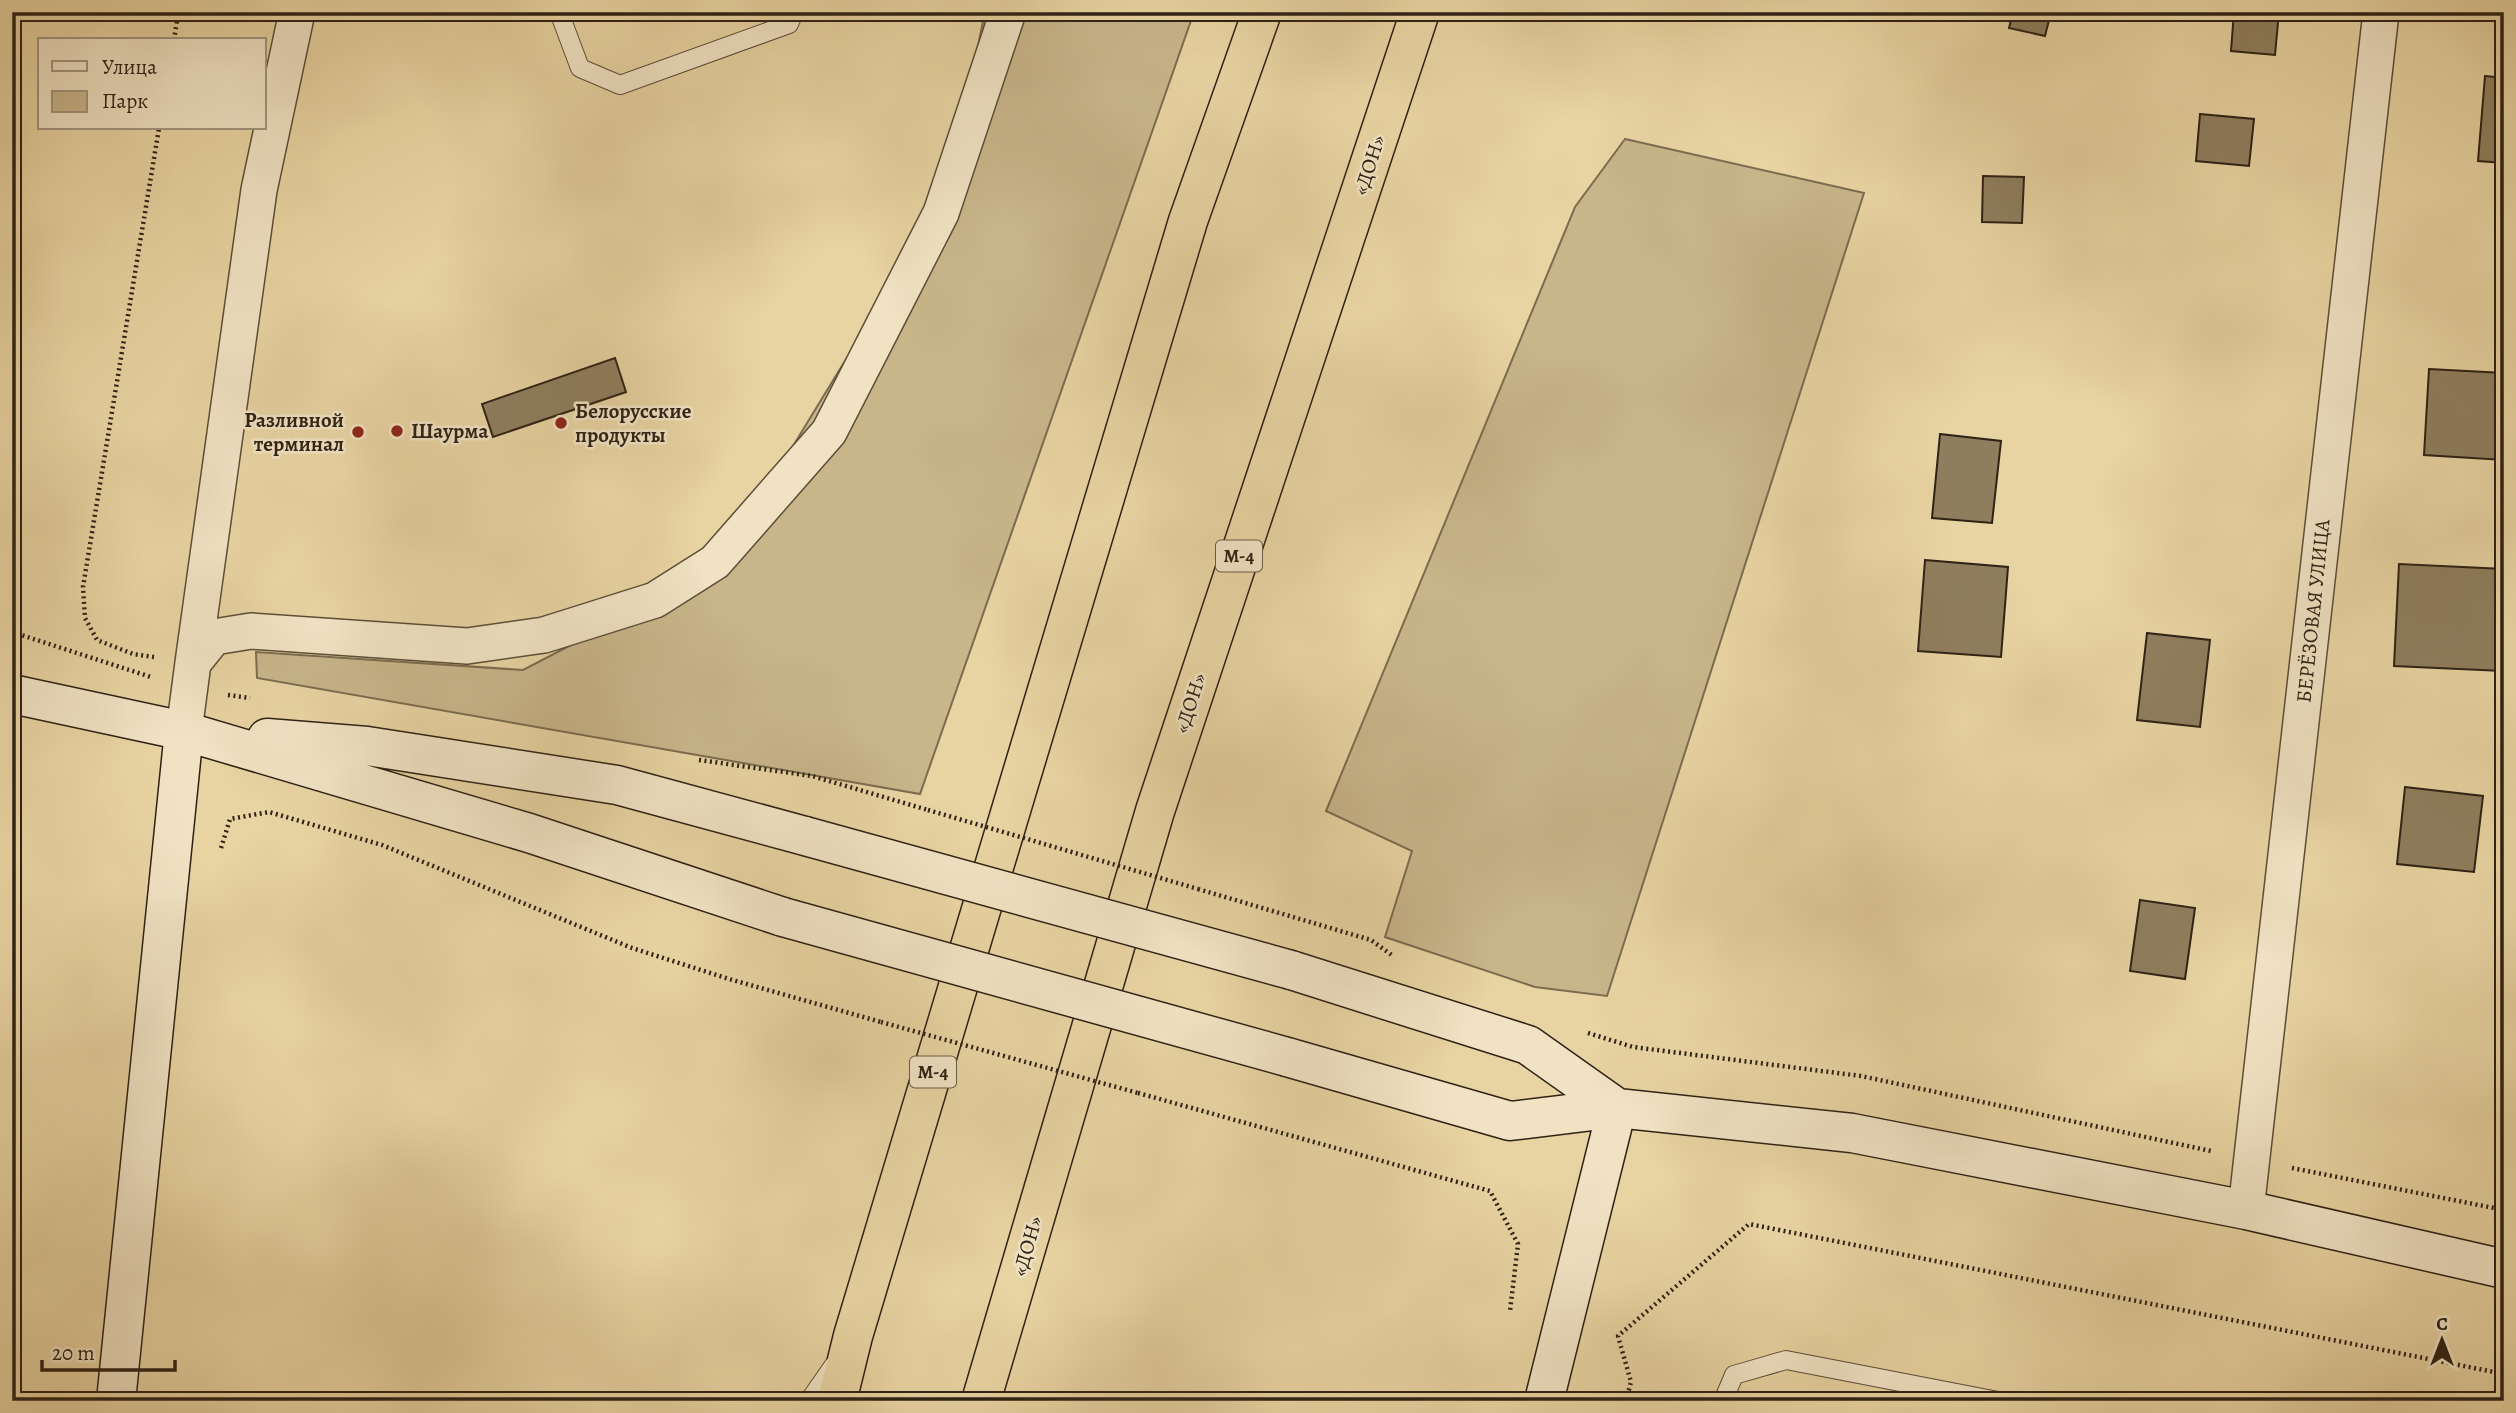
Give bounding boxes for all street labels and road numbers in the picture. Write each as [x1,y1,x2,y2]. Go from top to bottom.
street label: «ДОН» [1346,131,1392,199]
street label: БЕРЁЗОВАЯ УЛИЦА [2289,517,2337,704]
road number: М-4 [1216,540,1262,572]
street label: «ДОН» [1167,669,1213,737]
road number: М-4 [910,1056,956,1088]
street label: «ДОН» [1005,1212,1049,1280]

